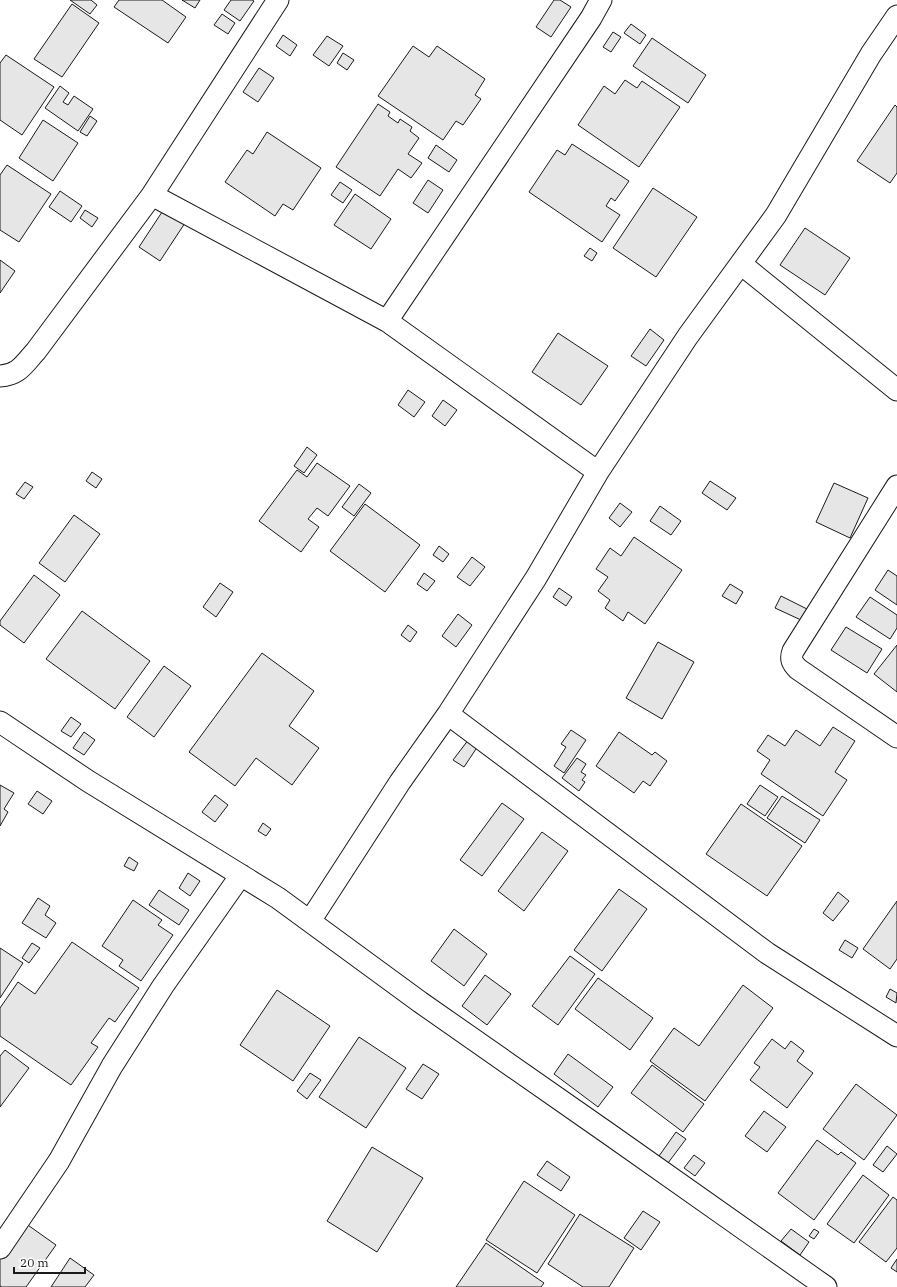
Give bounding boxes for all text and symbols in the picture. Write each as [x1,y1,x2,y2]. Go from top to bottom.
scale bar [14,1249,85,1275]
text: 20 m [20,1255,49,1270]

